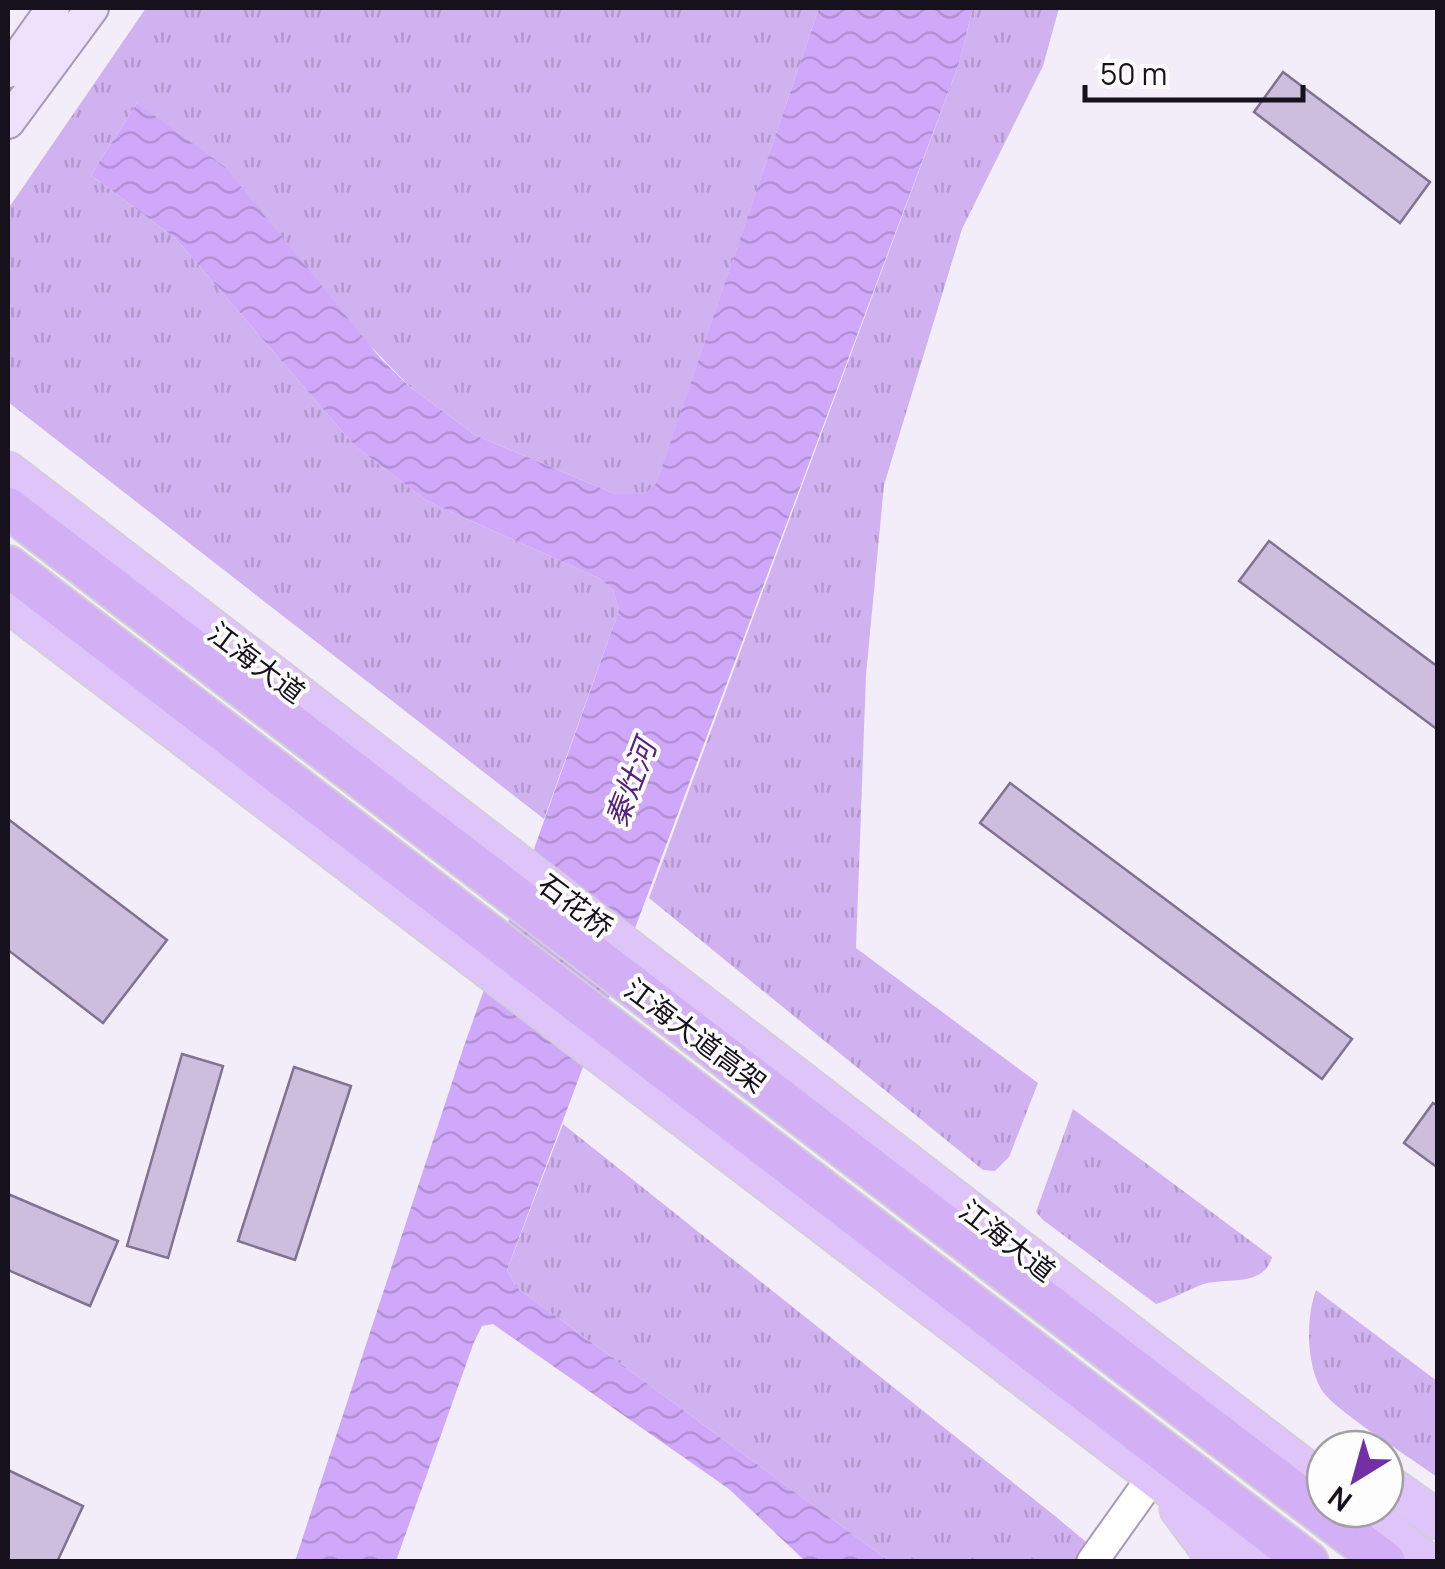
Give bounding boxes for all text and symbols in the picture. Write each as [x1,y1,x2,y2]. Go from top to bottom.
scale bar [1085,40,1302,102]
text: 50 m [1100,53,1167,94]
street label: 江海大道 [201,613,313,711]
water label: 秦灶河 [595,729,667,832]
street label: 石花桥 [531,865,621,945]
street label: 江海大道高架 [617,969,775,1101]
street label: 江海大道 [952,1191,1064,1289]
north arrow [1305,1429,1405,1529]
text: N [1320,1479,1359,1521]

